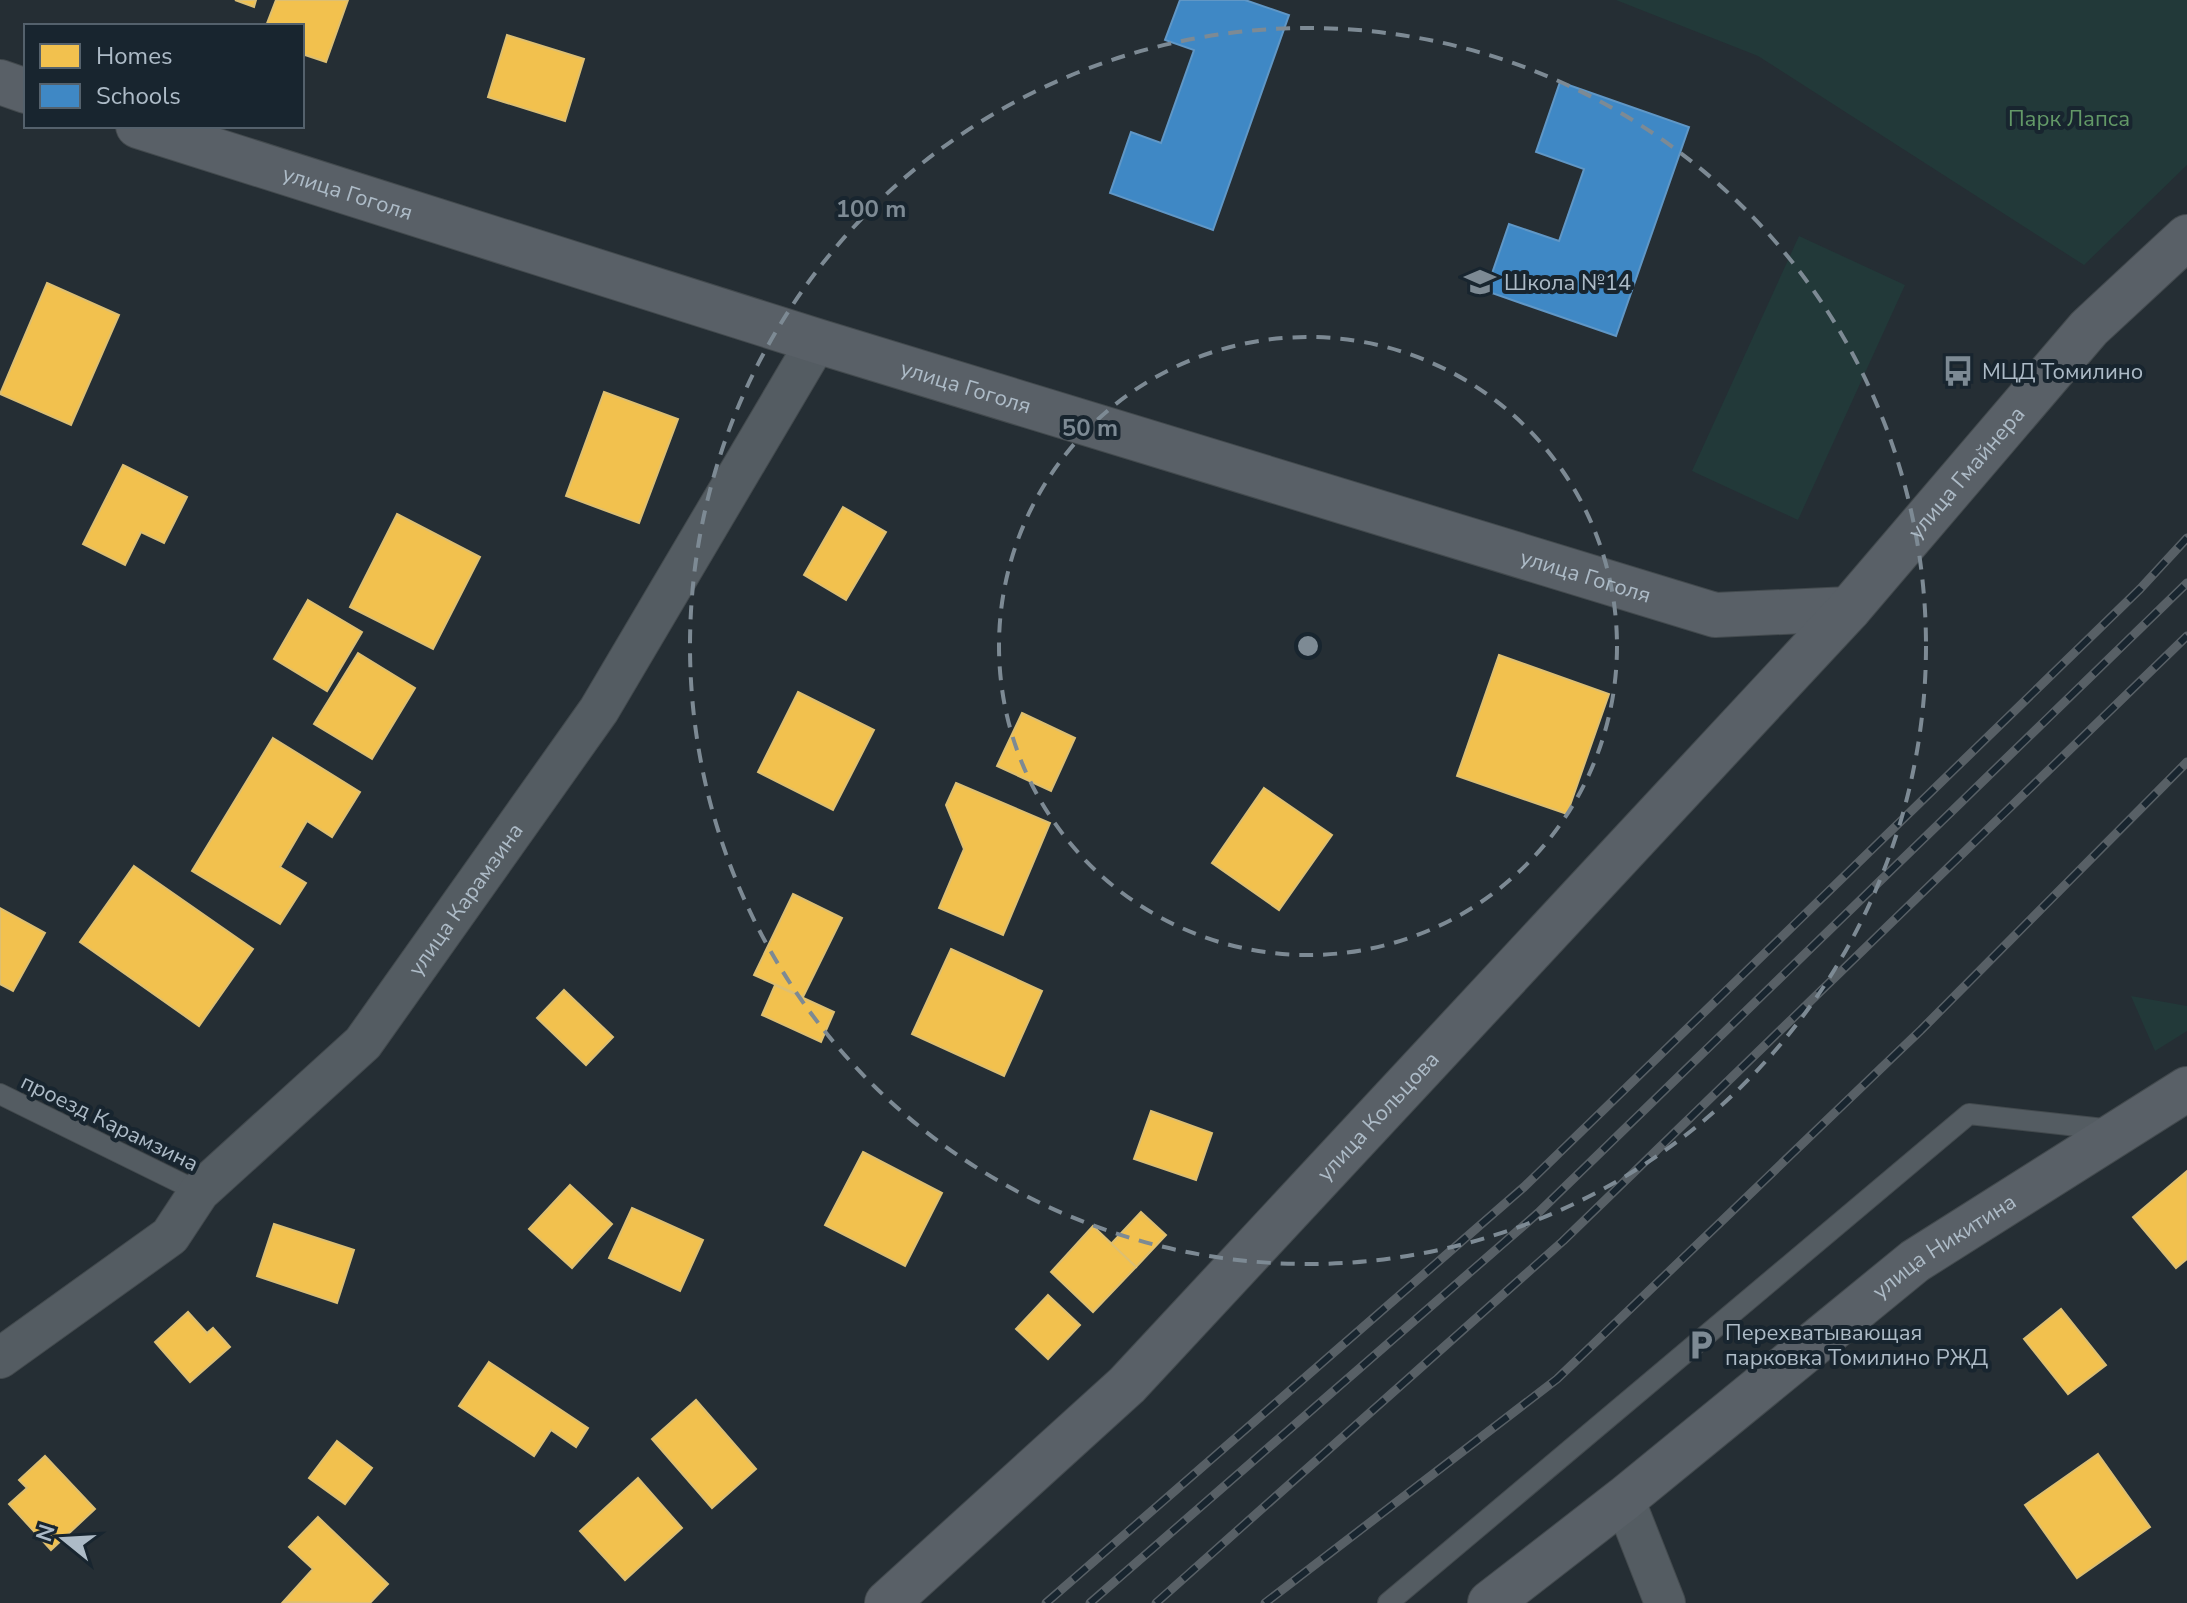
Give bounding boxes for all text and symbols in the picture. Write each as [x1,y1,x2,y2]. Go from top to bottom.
legend [24,24,304,128]
text: Homes [96,40,172,72]
text: Schools [96,80,181,112]
park label: Парк Лапса [2008,104,2130,134]
street label: улица Гоголя [279,159,416,228]
text: 100 m [836,193,906,225]
school or university icon: Школа №14 [1463,265,1497,299]
place label: Школа №14 [1504,268,1631,298]
street label: улица Гоголя [897,353,1035,421]
bus stop icon: МЦД Томилино [1941,354,1975,388]
place label: МЦД Томилино [1982,357,2143,387]
street label: улица Гмайнера [1901,400,2032,546]
text: 50 m [1062,412,1118,444]
street label: улица Гоголя [1517,542,1654,611]
centre of rings [1294,632,1322,660]
street label: улица Карамзина [401,817,530,982]
street label: улица Кольцова [1310,1045,1446,1188]
street label: проезд Карамзина [16,1067,203,1179]
street label: улица Никитина [1866,1187,2022,1306]
place label: Перехватывающая парковка Томилино РЖД [1725,1318,1988,1373]
parking icon: Перехватывающая парковка Томилино РЖД [1684,1328,1718,1362]
north arrow [24,1499,104,1579]
text: N [29,1521,63,1546]

